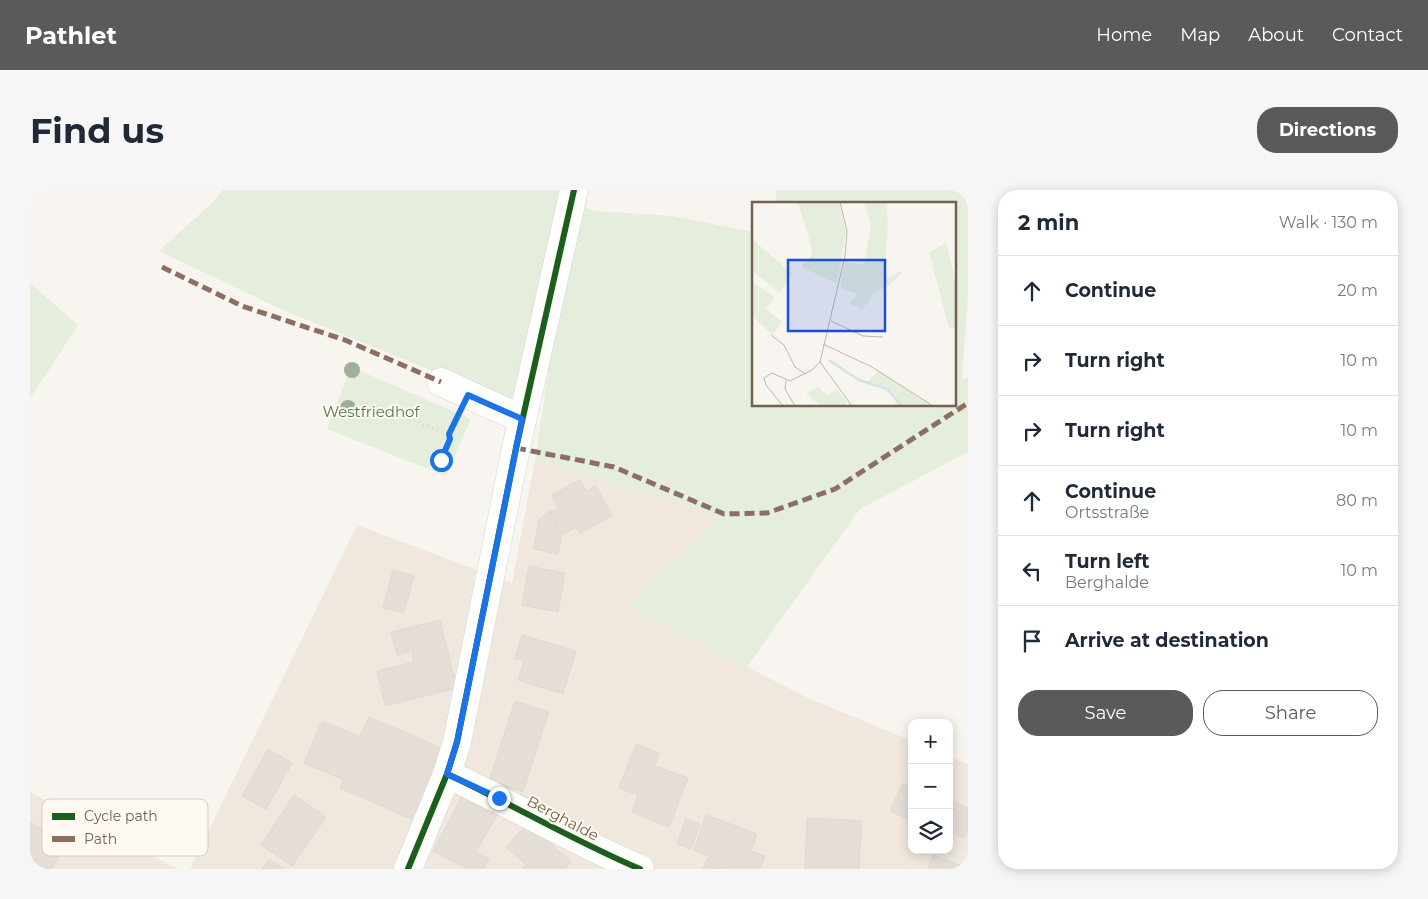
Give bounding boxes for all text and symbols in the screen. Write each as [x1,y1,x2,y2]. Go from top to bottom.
text: Pathlet [25,21,117,50]
text: Home [1096,24,1152,46]
text: Map [1180,24,1220,46]
text: About [1248,24,1304,46]
text: Contact [1332,24,1403,46]
button: Directions [1257,107,1398,153]
text: Find us [30,109,164,152]
inset map [752,202,956,406]
text: 2 min [1018,210,1079,235]
text: Walk · 130 m [1279,213,1378,232]
icon: ahead [1018,277,1046,305]
text: Continue [1065,279,1156,302]
text: 20 m [1337,281,1378,300]
icon: right [1018,347,1046,375]
text: Turn right [1065,349,1165,372]
text: 10 m [1340,351,1378,370]
park label: Westfriedhof [322,402,421,421]
icon: right [1018,417,1046,445]
text: Turn right [1065,419,1165,442]
text: 10 m [1340,421,1378,440]
route start [430,449,453,472]
text: Continue [1065,480,1156,503]
icon: ahead [1018,487,1046,515]
text: 80 m [1336,491,1378,510]
text: Ortsstraße [1065,503,1149,522]
text: Turn left [1065,550,1150,573]
icon: left [1018,557,1046,585]
text: 10 m [1340,561,1378,580]
text: Berghalde [1065,573,1149,592]
icon: arrive [1018,627,1046,655]
text: Arrive at destination [1065,629,1269,652]
button: Save [1018,690,1193,736]
button: Share [1203,690,1378,736]
map controls [908,719,953,854]
button: + [908,719,953,764]
button: − [908,764,953,809]
route end [488,787,511,810]
street label: Berghalde [524,791,602,845]
legend [42,799,208,856]
text: Cycle path [84,807,158,825]
button: layers [908,809,953,854]
text: Path [84,830,117,848]

